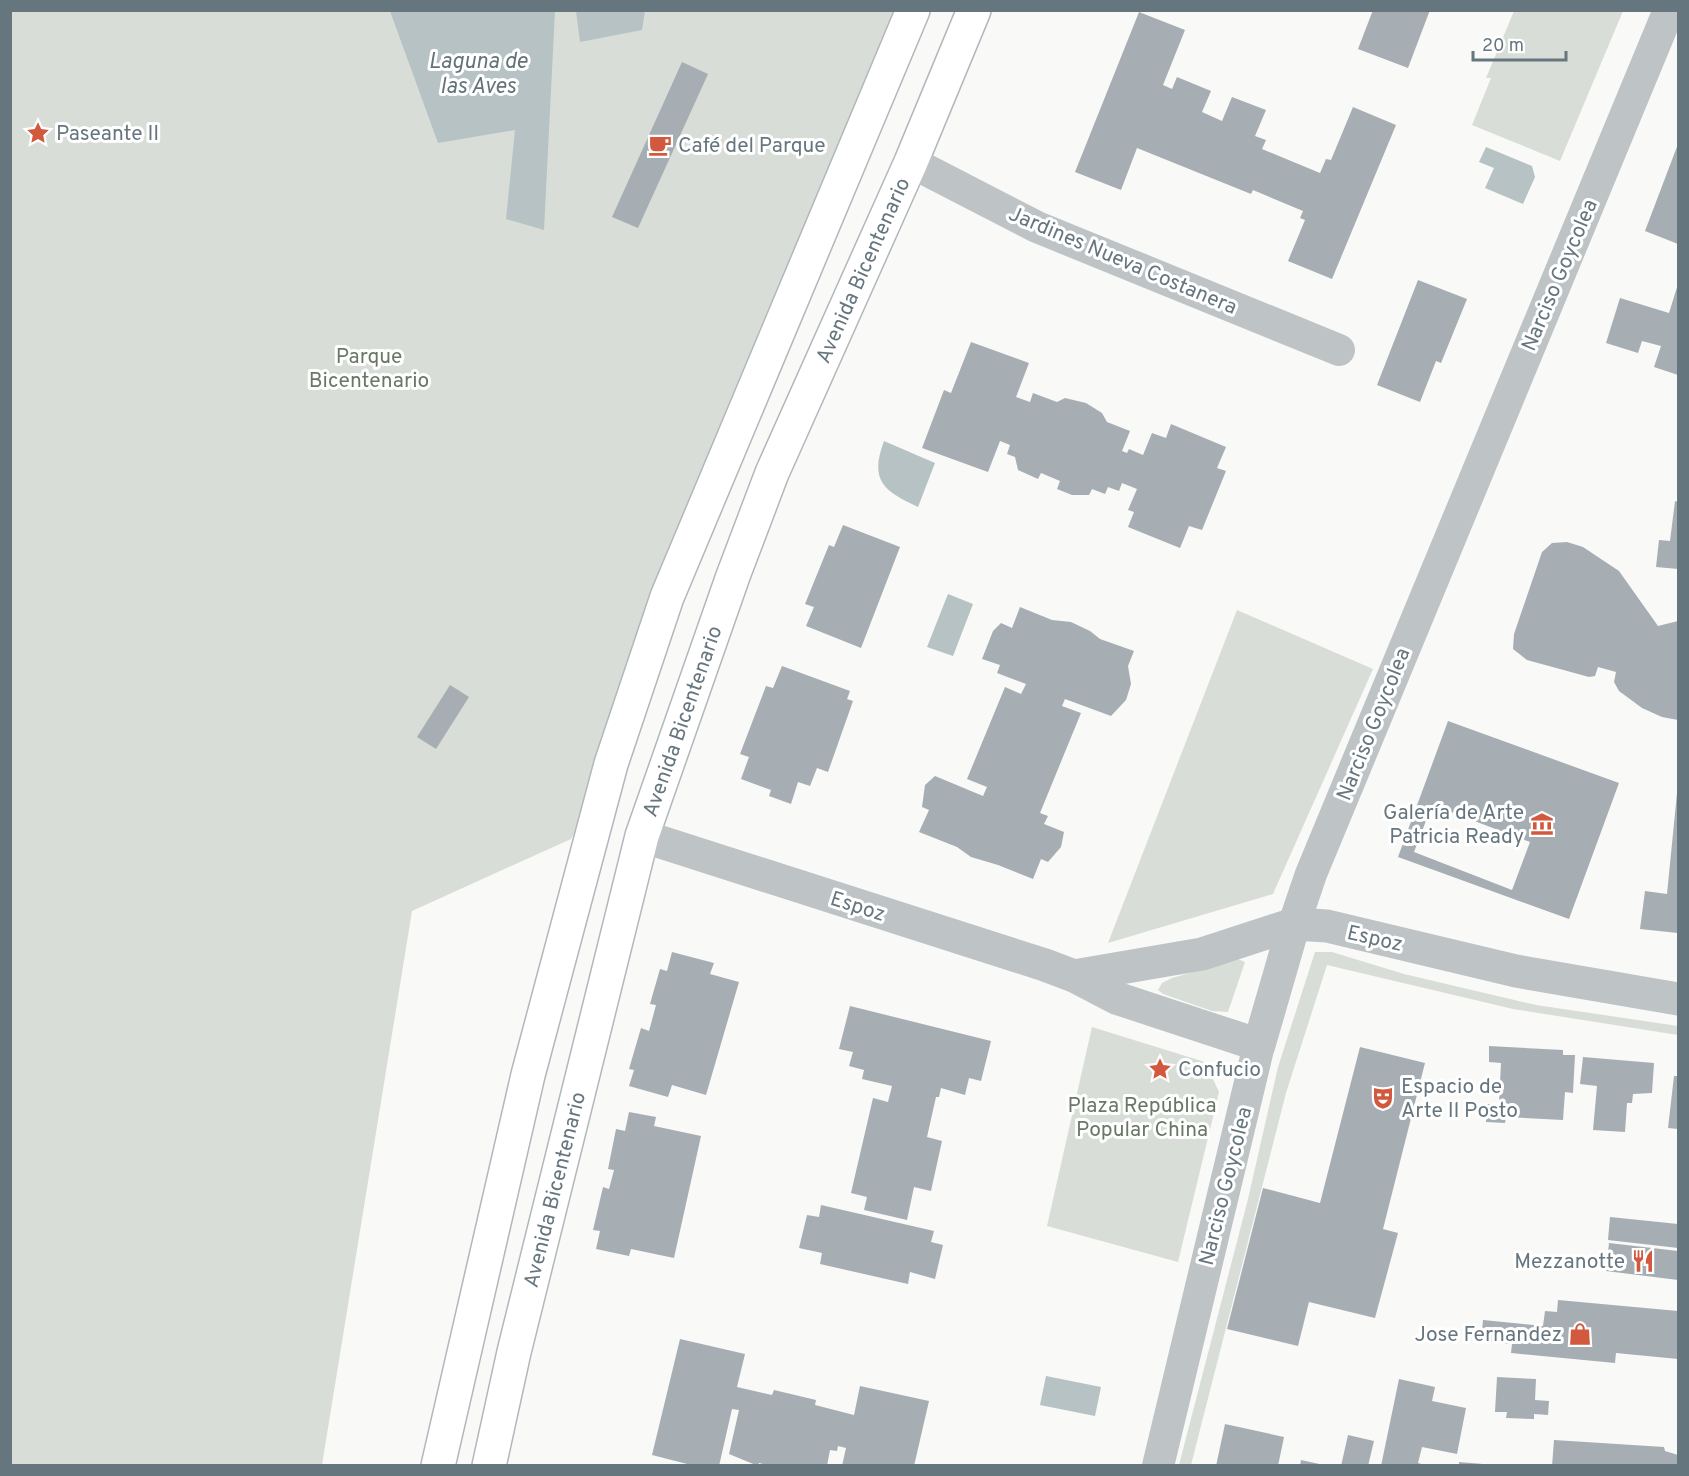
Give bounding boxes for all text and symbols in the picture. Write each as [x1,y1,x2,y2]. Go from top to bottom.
scale bar [1473,24,1566,62]
text: 20 m [1482,35,1524,58]
water label: Laguna de las Aves [429,49,528,101]
place icon: Paseante II [25,120,51,146]
place label: Paseante II [56,121,159,148]
cafe icon: Café del Parque [647,132,673,158]
place label: Café del Parque [678,133,825,160]
street label: Avenida Bicentenario [811,174,917,368]
street label: Narciso Goycolea [1516,196,1605,356]
street label: Jardines Nueva Costanera [1004,201,1241,322]
park label: Parque Bicentenario [309,344,429,395]
street label: Avenida Bicentenario [638,622,730,821]
street label: Narciso Goycolea [1331,644,1417,805]
place label: Galería de Arte Patricia Ready [1383,800,1524,851]
museum icon: Galería de Arte Patricia Ready [1529,811,1555,837]
street label: Espoz [827,886,889,929]
street label: Espoz [1344,920,1405,959]
place icon: Confucio [1147,1056,1173,1082]
place label: Confucio [1178,1057,1261,1084]
place label: Espacio de Arte Il Posto [1401,1074,1518,1125]
theatre icon: Espacio de Arte Il Posto [1370,1085,1396,1111]
street label: Avenida Bicentenario [518,1089,593,1291]
park label: Plaza República Popular China [1068,1093,1216,1144]
street label: Narciso Goycolea [1194,1104,1259,1268]
restaurant icon: Mezzanotte [1630,1248,1656,1274]
place label: Mezzanotte [1514,1249,1625,1276]
shop icon: Jose Fernandez [1567,1321,1593,1347]
place label: Jose Fernandez [1415,1322,1562,1349]

